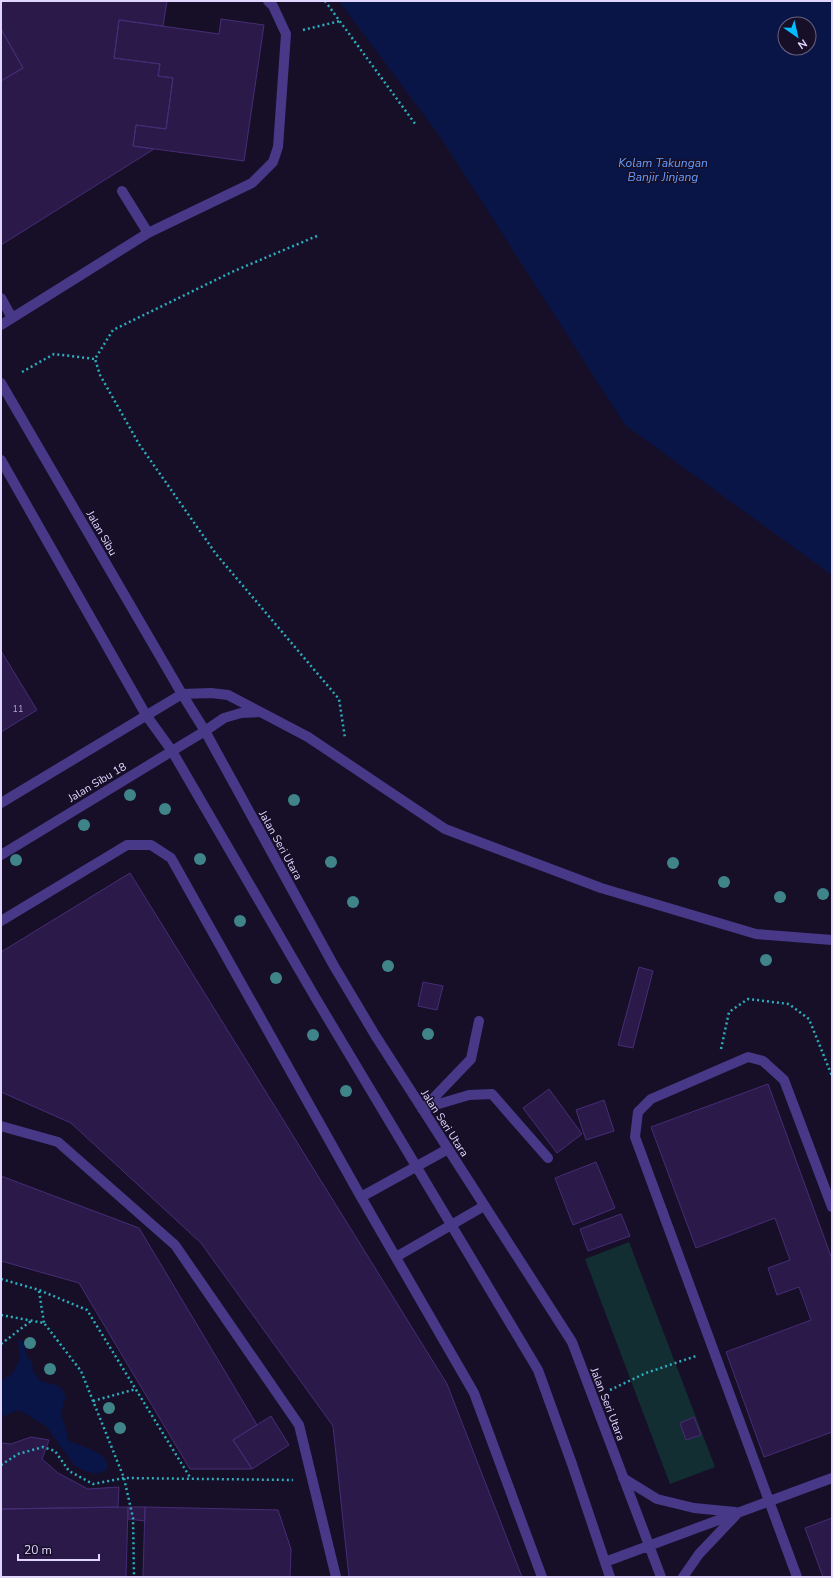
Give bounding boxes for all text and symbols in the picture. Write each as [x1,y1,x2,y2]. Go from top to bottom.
north arrow [777,16,817,56]
text: N [795,35,810,52]
water label: Kolam Takungan Banjir Jinjang [618,155,708,185]
street label: Jalan Sibu [82,507,120,558]
house number: 11 [13,703,23,715]
street label: Jalan Sibu 18 [64,759,130,806]
street label: Jalan Seri Utara [255,807,306,883]
street label: Jalan Seri Utara [417,1086,472,1160]
street label: Jalan Seri Utara [586,1365,628,1443]
scale bar [18,1536,99,1562]
text: 20 m [24,1542,52,1558]

